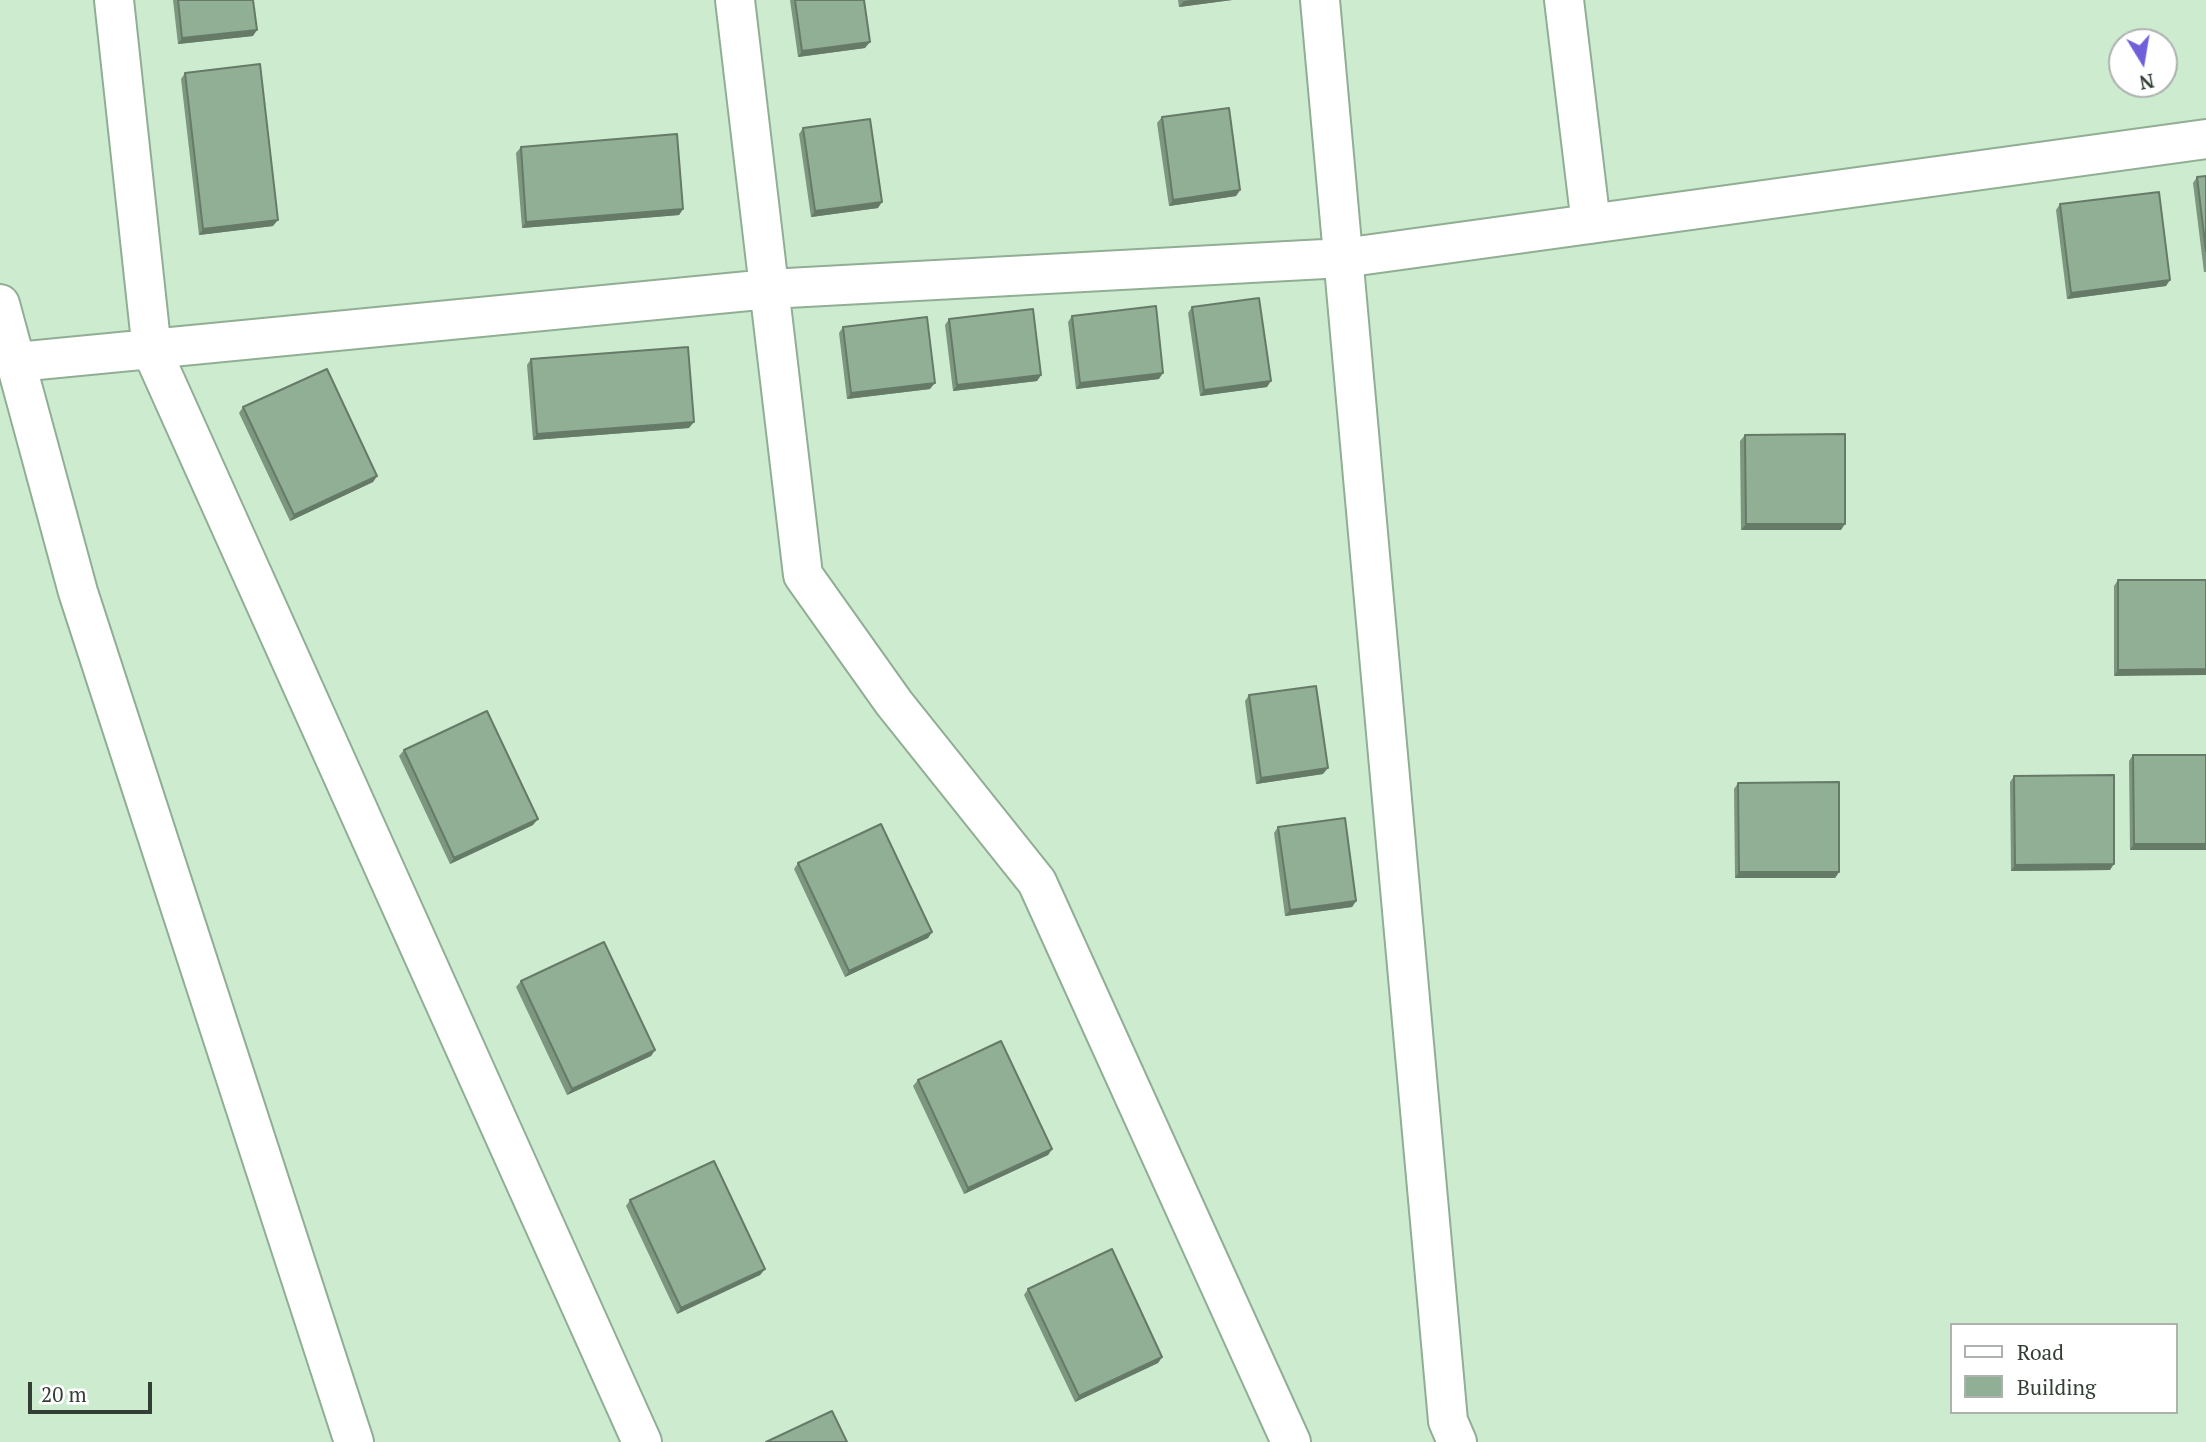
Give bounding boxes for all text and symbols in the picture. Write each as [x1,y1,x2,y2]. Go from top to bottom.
north arrow [2108,28,2178,98]
text: N [2137,68,2156,96]
legend [1951,1323,2178,1414]
text: Road [2017,1338,2064,1366]
scale bar [32,1368,156,1412]
text: Building [2017,1373,2096,1401]
text: 20 m [41,1380,87,1408]

